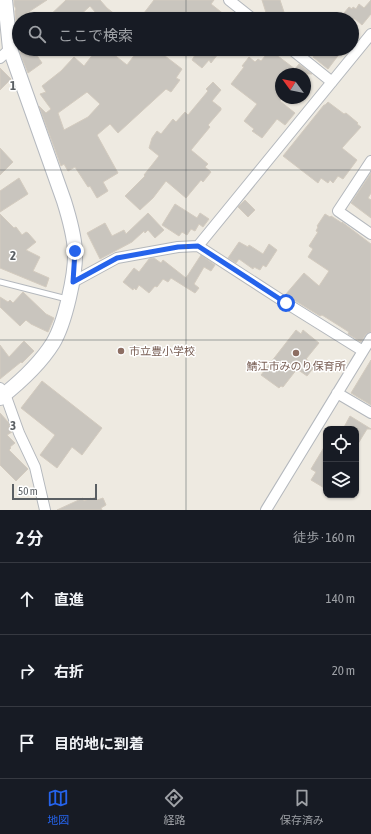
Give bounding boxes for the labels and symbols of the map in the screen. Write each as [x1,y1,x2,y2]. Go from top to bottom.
north arrow [275,68,311,104]
text: 1 [10,78,16,93]
route end [66,242,84,260]
text: 2 [10,248,16,263]
route start [277,294,295,312]
place label: 市立豊小学校 [129,345,195,357]
marker: 市立豊小学校 [116,346,126,356]
marker: 鯖江市みのり保育所 [291,348,301,358]
place label: 鯖江市みのり保育所 [247,360,346,372]
text: 3 [10,418,16,433]
scale bar [12,482,97,501]

